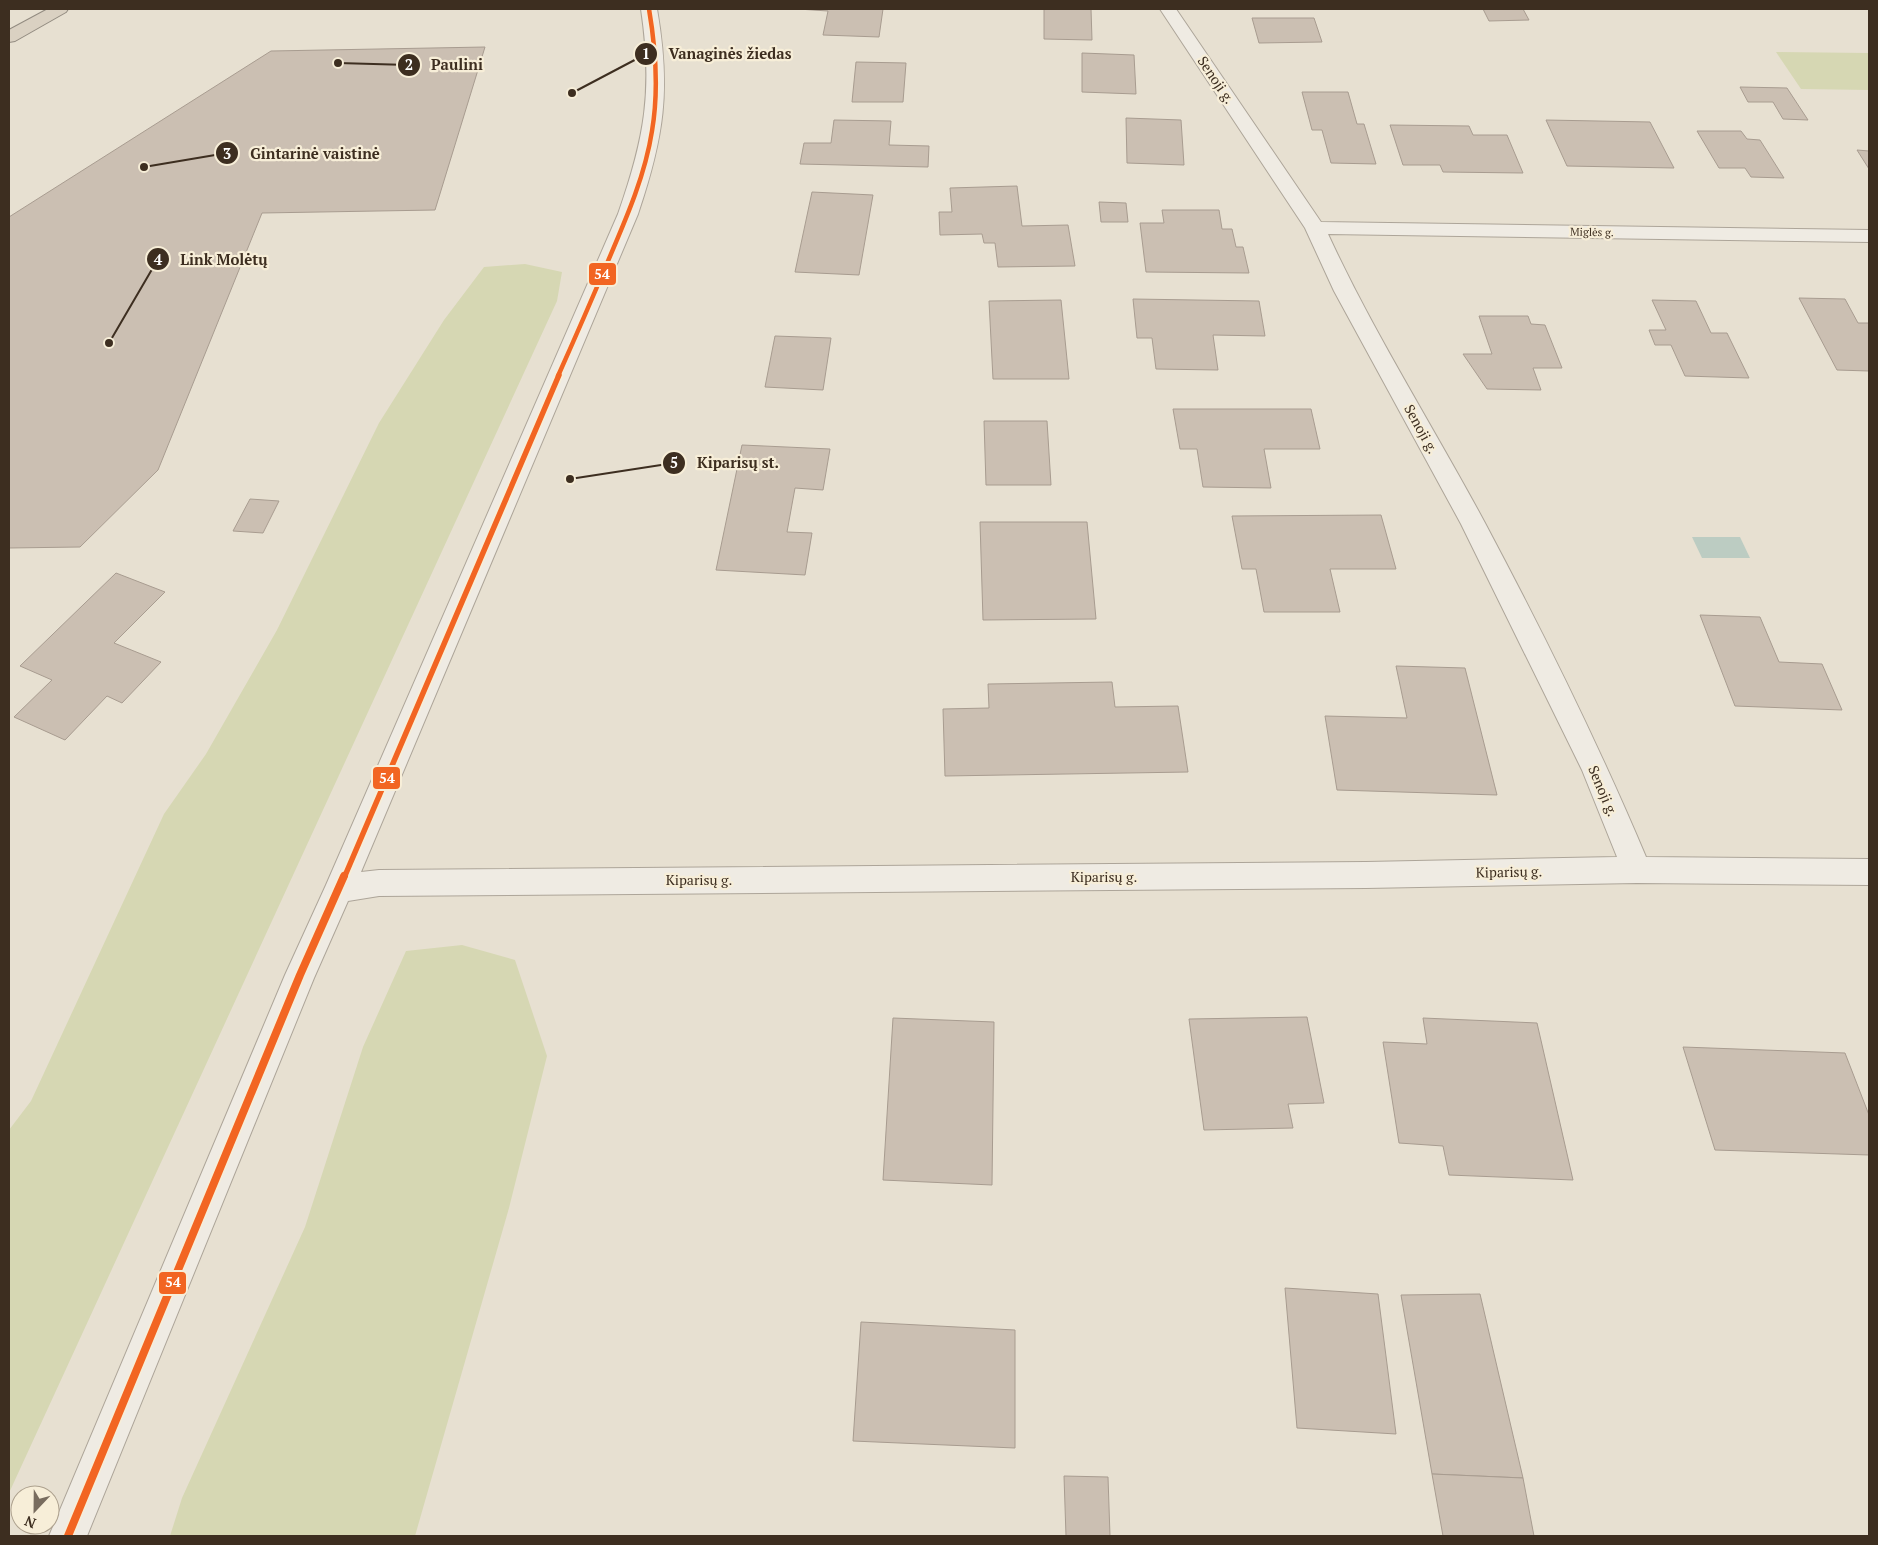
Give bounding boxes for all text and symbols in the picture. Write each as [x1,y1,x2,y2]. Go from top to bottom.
callout: Vanaginės žiedas [633,39,801,69]
text: 1 [642,43,650,63]
text: Vanaginės žiedas [669,43,792,63]
callout: Paulini [396,50,493,80]
street label: Senoji g. [1194,52,1239,107]
text: 2 [405,54,413,74]
text: Paulini [431,54,483,74]
callout: Gintarinė vaistinė [215,138,390,168]
text: 3 [223,143,231,163]
text: Gintarinė vaistinė [250,143,380,163]
street label: Miglės g. [1570,225,1614,239]
callout: Link Molėtų [145,244,277,274]
text: 4 [154,249,163,269]
text: Link Molėtų [180,249,268,269]
line badge: 54 [588,262,617,286]
text: 54 [594,264,610,283]
street label: Senoji g. [1400,401,1443,457]
callout: Kiparisų st. [662,448,789,478]
text: 5 [670,452,678,472]
text: Kiparisų st. [697,452,779,472]
street label: Senoji g. [1584,762,1623,819]
line badge: 54 [372,766,401,790]
text: 54 [379,768,395,787]
street label: Kiparisų g. [1476,861,1542,882]
street label: Kiparisų g. [1071,867,1137,886]
street label: Kiparisų g. [666,870,732,889]
line badge: 54 [158,1271,187,1295]
text: 54 [165,1272,181,1291]
north arrow [10,1485,60,1535]
text: N [21,1512,38,1533]

